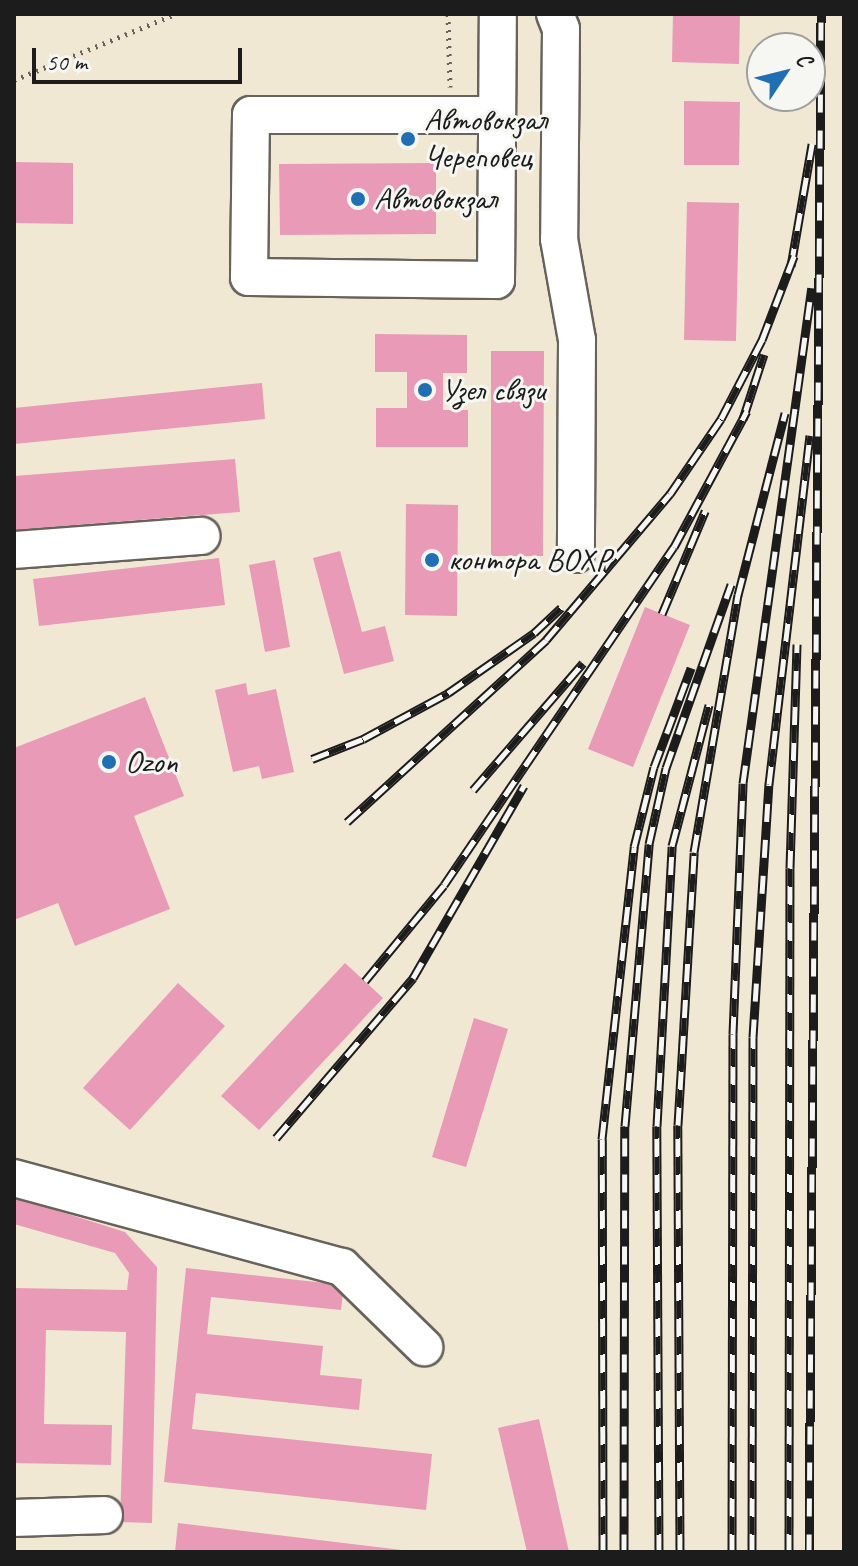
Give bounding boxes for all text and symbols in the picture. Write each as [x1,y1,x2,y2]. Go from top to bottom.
scale bar [36,32,246,82]
north arrow [746,32,826,112]
text: 50 m [46,47,87,77]
text: С [789,47,819,72]
place label: Автовокзал Череповец [424,102,547,177]
marker: Автовокзал Череповец [399,130,417,148]
place label: Автовокзал [374,180,497,218]
marker: Автовокзал [349,190,367,208]
place label: Узел связи [441,371,547,409]
marker: Узел связи [416,381,434,399]
place label: контора ВОХР [448,541,610,579]
marker: контора ВОХР [423,551,441,569]
place label: Ozon [125,743,178,781]
marker: Ozon [100,753,118,771]

